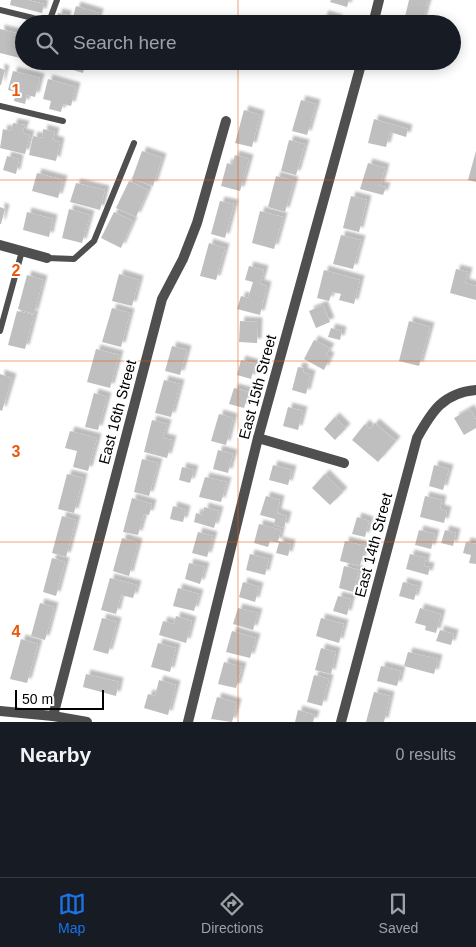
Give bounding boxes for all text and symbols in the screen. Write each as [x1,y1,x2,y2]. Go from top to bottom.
search box [15,15,461,70]
icon: search [33,29,61,57]
text: Search here [73,32,177,53]
text: 1 [12,82,21,99]
text: 2 [12,262,21,279]
street label: East 15th Street [235,332,279,441]
street label: East 16th Street [95,357,139,466]
text: 3 [12,443,21,460]
street label: East 14th Street [351,490,395,599]
text: 4 [12,623,21,640]
scale bar [15,687,104,710]
text: 50 m [22,691,53,707]
text: Nearby [20,743,91,766]
text: 0 results [396,746,456,763]
tab: Map [58,890,86,936]
tab: Directions [201,890,263,936]
tab: Saved [379,890,418,936]

